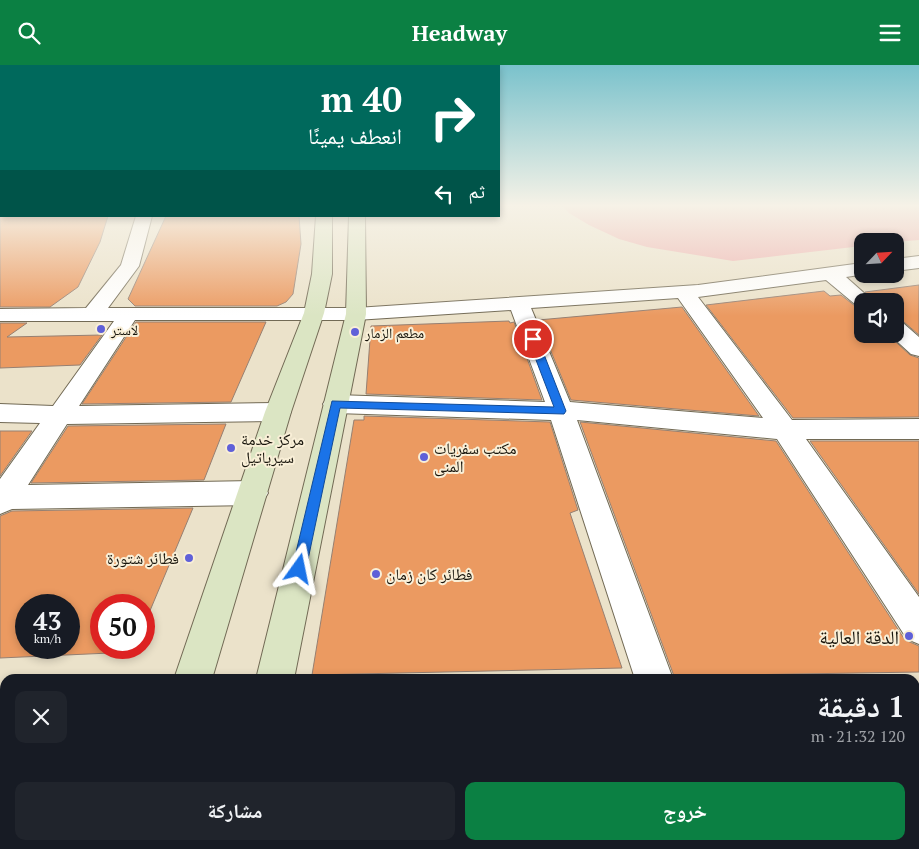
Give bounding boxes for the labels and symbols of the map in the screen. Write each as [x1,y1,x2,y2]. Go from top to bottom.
north arrow [854,233,904,283]
pin [512,318,554,360]
place label: لاستر [110,320,138,339]
marker: لاستر [95,323,107,335]
place label: مطعم الزمار [364,323,424,343]
marker: مطعم الزمار [349,326,361,338]
place label: مركز خدمة سيرياتيل [241,428,304,468]
place label: مكتب سفريات المنى [434,437,516,477]
marker: مركز خدمة سيرياتيل [225,442,237,454]
marker: مكتب سفريات المنى [418,451,430,463]
position arrow [272,542,324,594]
place label: فطائر شتورة [107,547,179,569]
marker: فطائر شتورة [183,552,195,564]
place label: فطائر كان زمان [386,563,472,585]
marker: فطائر كان زمان [370,568,382,580]
speed limit sign: 50 [90,594,155,659]
place label: الدقة العالية [820,624,899,649]
marker: الدقة العالية [903,630,915,642]

